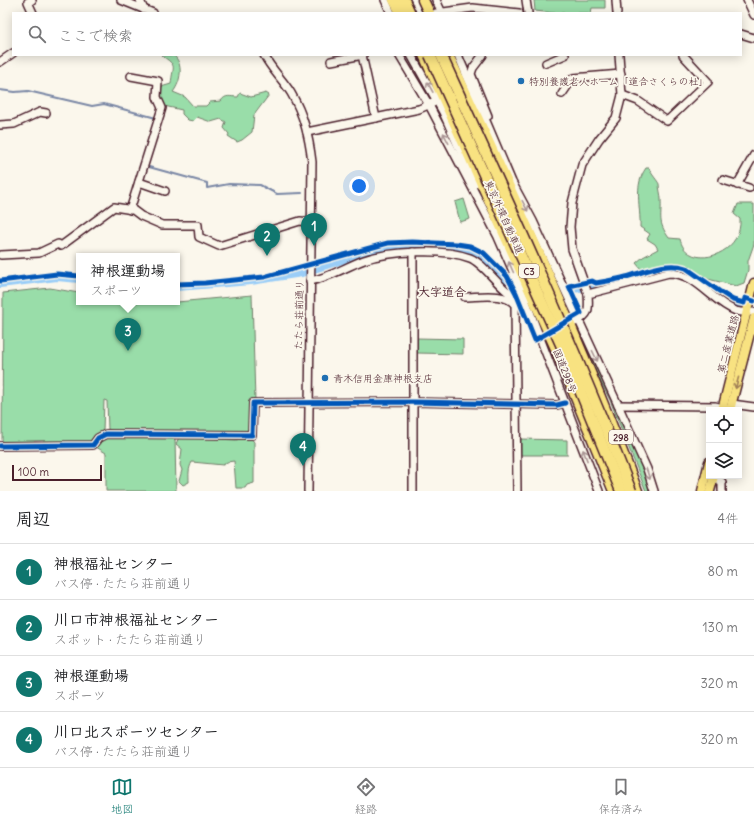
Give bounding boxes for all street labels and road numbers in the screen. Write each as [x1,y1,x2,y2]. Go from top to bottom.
street label: 東京外環自動車道 [482,178,526,256]
road number: C3 [519,264,539,278]
street label: たたら荘前通り [292,280,306,350]
street label: 第二産業道路 [714,313,742,375]
street label: 国道298号 [550,347,580,395]
road number: 298 [609,430,633,444]

